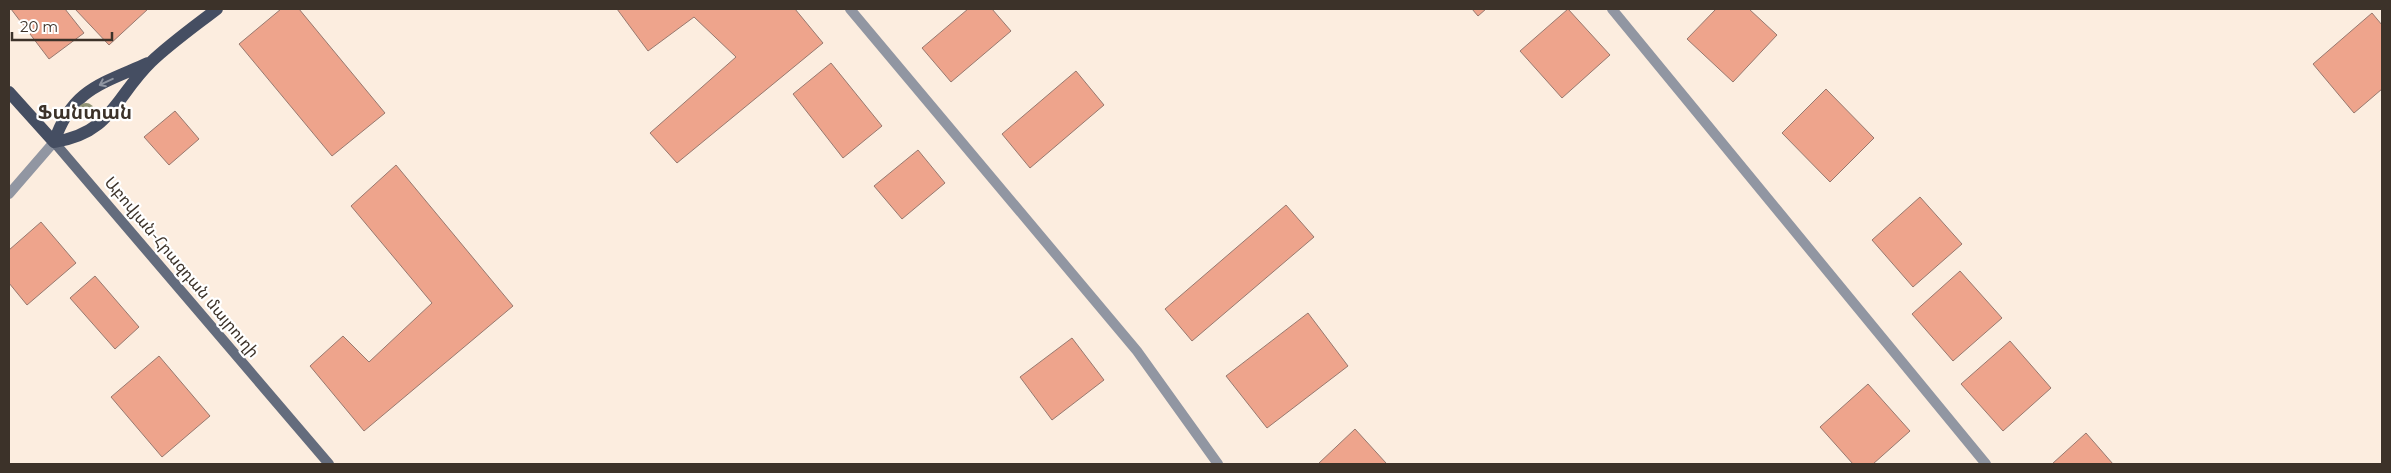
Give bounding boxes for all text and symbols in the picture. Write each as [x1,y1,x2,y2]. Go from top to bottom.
scale bar [12,10,112,42]
text: 20 m [20,17,58,36]
one-way arrow [99,78,114,88]
district label: Ֆանտան [38,101,132,124]
street label: Աբովյան-Հրազդան մայրուղի [101,173,263,361]

